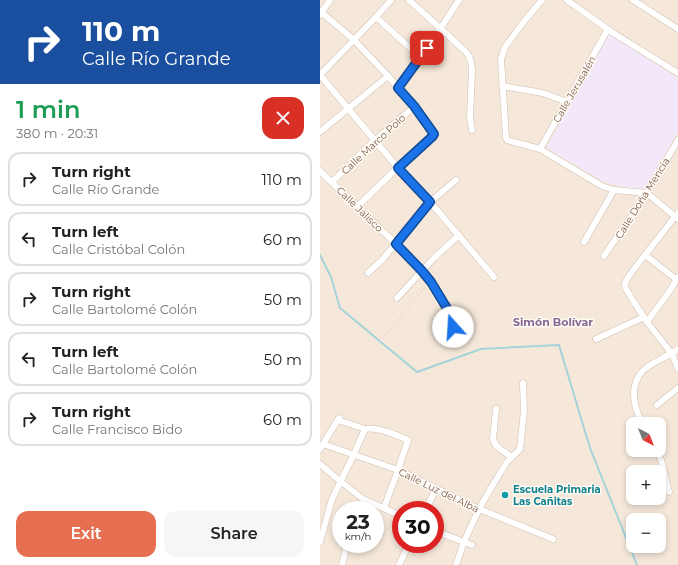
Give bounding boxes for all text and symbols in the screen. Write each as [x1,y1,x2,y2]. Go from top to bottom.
text: 110 m [82,14,160,48]
icon: right [16,16,68,68]
pin [410,31,444,65]
icon: arrive [416,37,438,59]
text: Calle Río Grande [82,48,231,70]
street label: Calle Jerusalén [550,54,599,125]
text: 1 min [16,95,80,124]
button: close [262,97,304,139]
street label: Calle Marco Polo [339,111,408,177]
text: 380 m · 20:31 [16,125,98,141]
street label: Calle Doña Mencía [612,155,673,241]
text: Turn right [52,162,131,181]
icon: right [18,168,40,190]
text: 110 m [261,170,302,189]
text: Calle Río Grande [52,181,159,197]
street label: Calle Jalisco [334,184,386,235]
text: Turn left [52,222,119,241]
icon: left [18,228,40,250]
text: 60 m [263,230,302,249]
text: Calle Cristóbal Colón [52,241,185,257]
text: Turn right [52,282,131,301]
icon: right [18,288,40,310]
text: 50 m [264,290,302,309]
text: Calle Bartolomé Colón [52,301,197,317]
position arrow [432,306,474,348]
district label: Simón Bolívar [513,315,593,329]
text: Turn left [52,342,119,361]
icon: left [18,348,40,370]
text: 50 m [264,350,302,369]
text: Calle Bartolomé Colón [52,361,197,377]
text: Turn right [52,402,131,421]
icon: right [18,408,40,430]
text: 60 m [263,410,302,429]
north arrow [626,417,666,457]
map controls [626,417,666,553]
text: Calle Francisco Bido [52,421,182,437]
street label: Calle Luz del Alba [396,465,481,516]
button: + [626,465,666,505]
place label: Escuela Primaria Las Cañitas [513,483,601,508]
marker: Escuela Primaria Las Cañitas [500,490,510,500]
speed limit sign: 30 [392,501,444,553]
text: 23 [346,510,370,534]
button: Exit [16,511,156,557]
button: Share [164,511,304,557]
button: − [626,513,666,553]
text: km/h [345,530,371,543]

